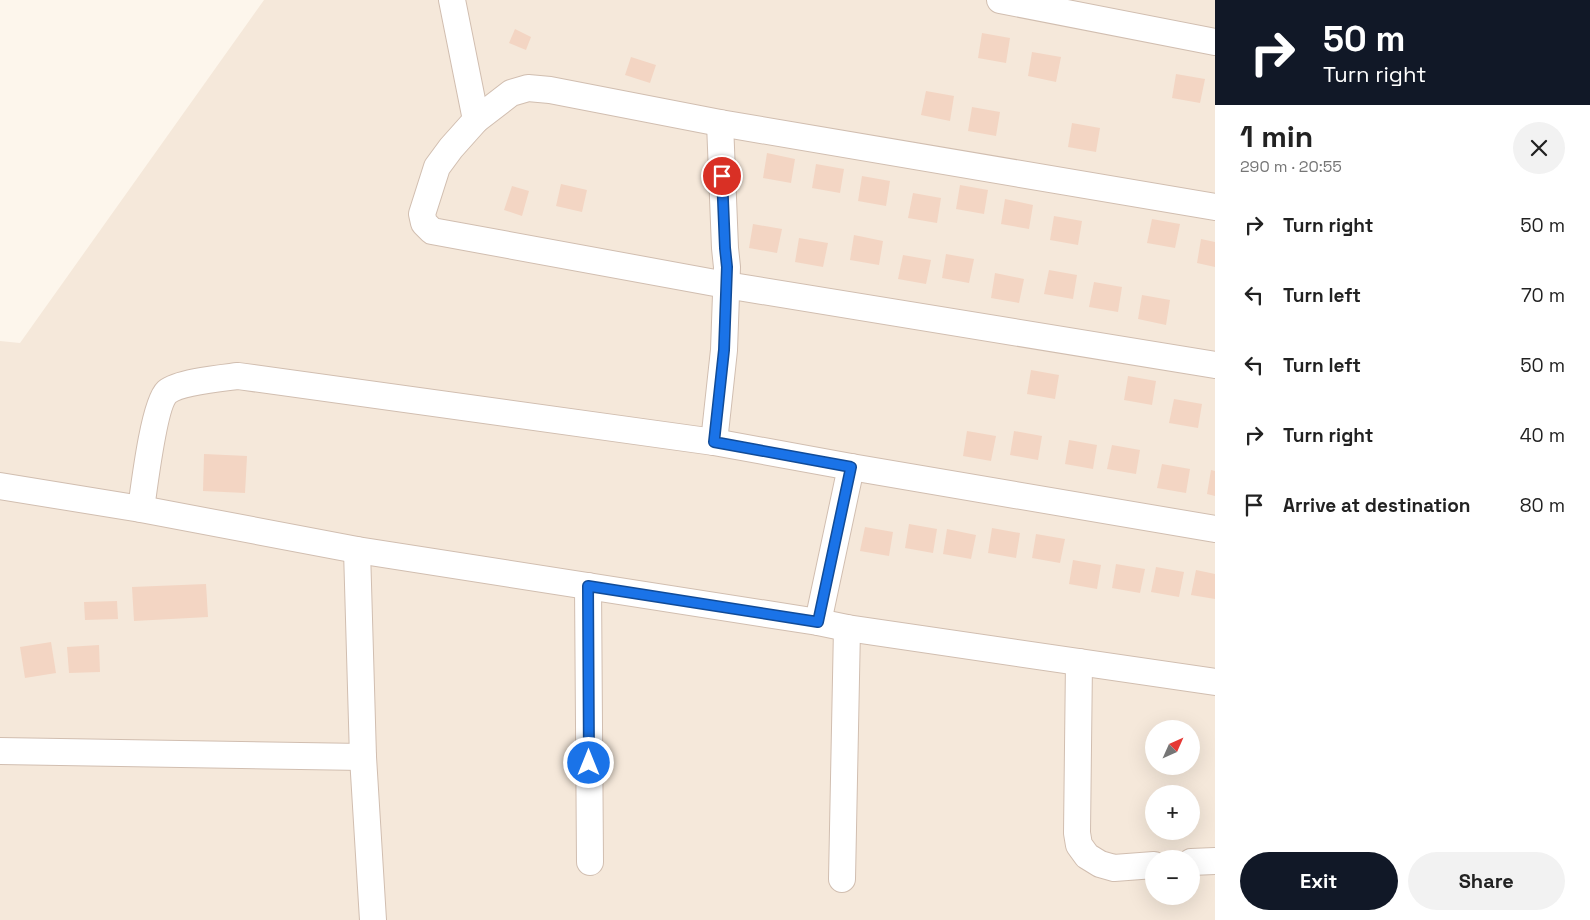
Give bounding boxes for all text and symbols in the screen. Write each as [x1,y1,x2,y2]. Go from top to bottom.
text: 50 m [1323,17,1405,61]
icon: right [1240,20,1305,85]
text: Turn right [1323,60,1426,88]
text: 1 min [1240,117,1313,156]
button: close [1513,122,1565,174]
pin [701,155,743,197]
text: 290 m · 20:55 [1240,156,1342,177]
icon: arrive [708,162,736,190]
icon: right [1240,211,1268,239]
text: Turn right [1283,213,1373,238]
text: 50 m [1520,213,1565,238]
icon: left [1240,281,1268,309]
text: Turn left [1283,283,1361,308]
text: 70 m [1521,283,1565,308]
icon: left [1240,351,1268,379]
text: Turn left [1283,353,1361,378]
text: 50 m [1520,353,1565,378]
icon: right [1240,421,1268,449]
text: Turn right [1283,423,1373,448]
text: 40 m [1520,423,1565,448]
icon: arrive [1240,491,1268,519]
text: Arrive at destination [1283,493,1471,518]
text: 80 m [1520,493,1565,518]
north arrow [1145,720,1200,775]
map controls [1145,720,1200,905]
position arrow [562,736,614,788]
button: + [1145,785,1200,840]
button: − [1145,850,1200,905]
button: Exit [1240,852,1398,910]
button: Share [1408,852,1565,910]

